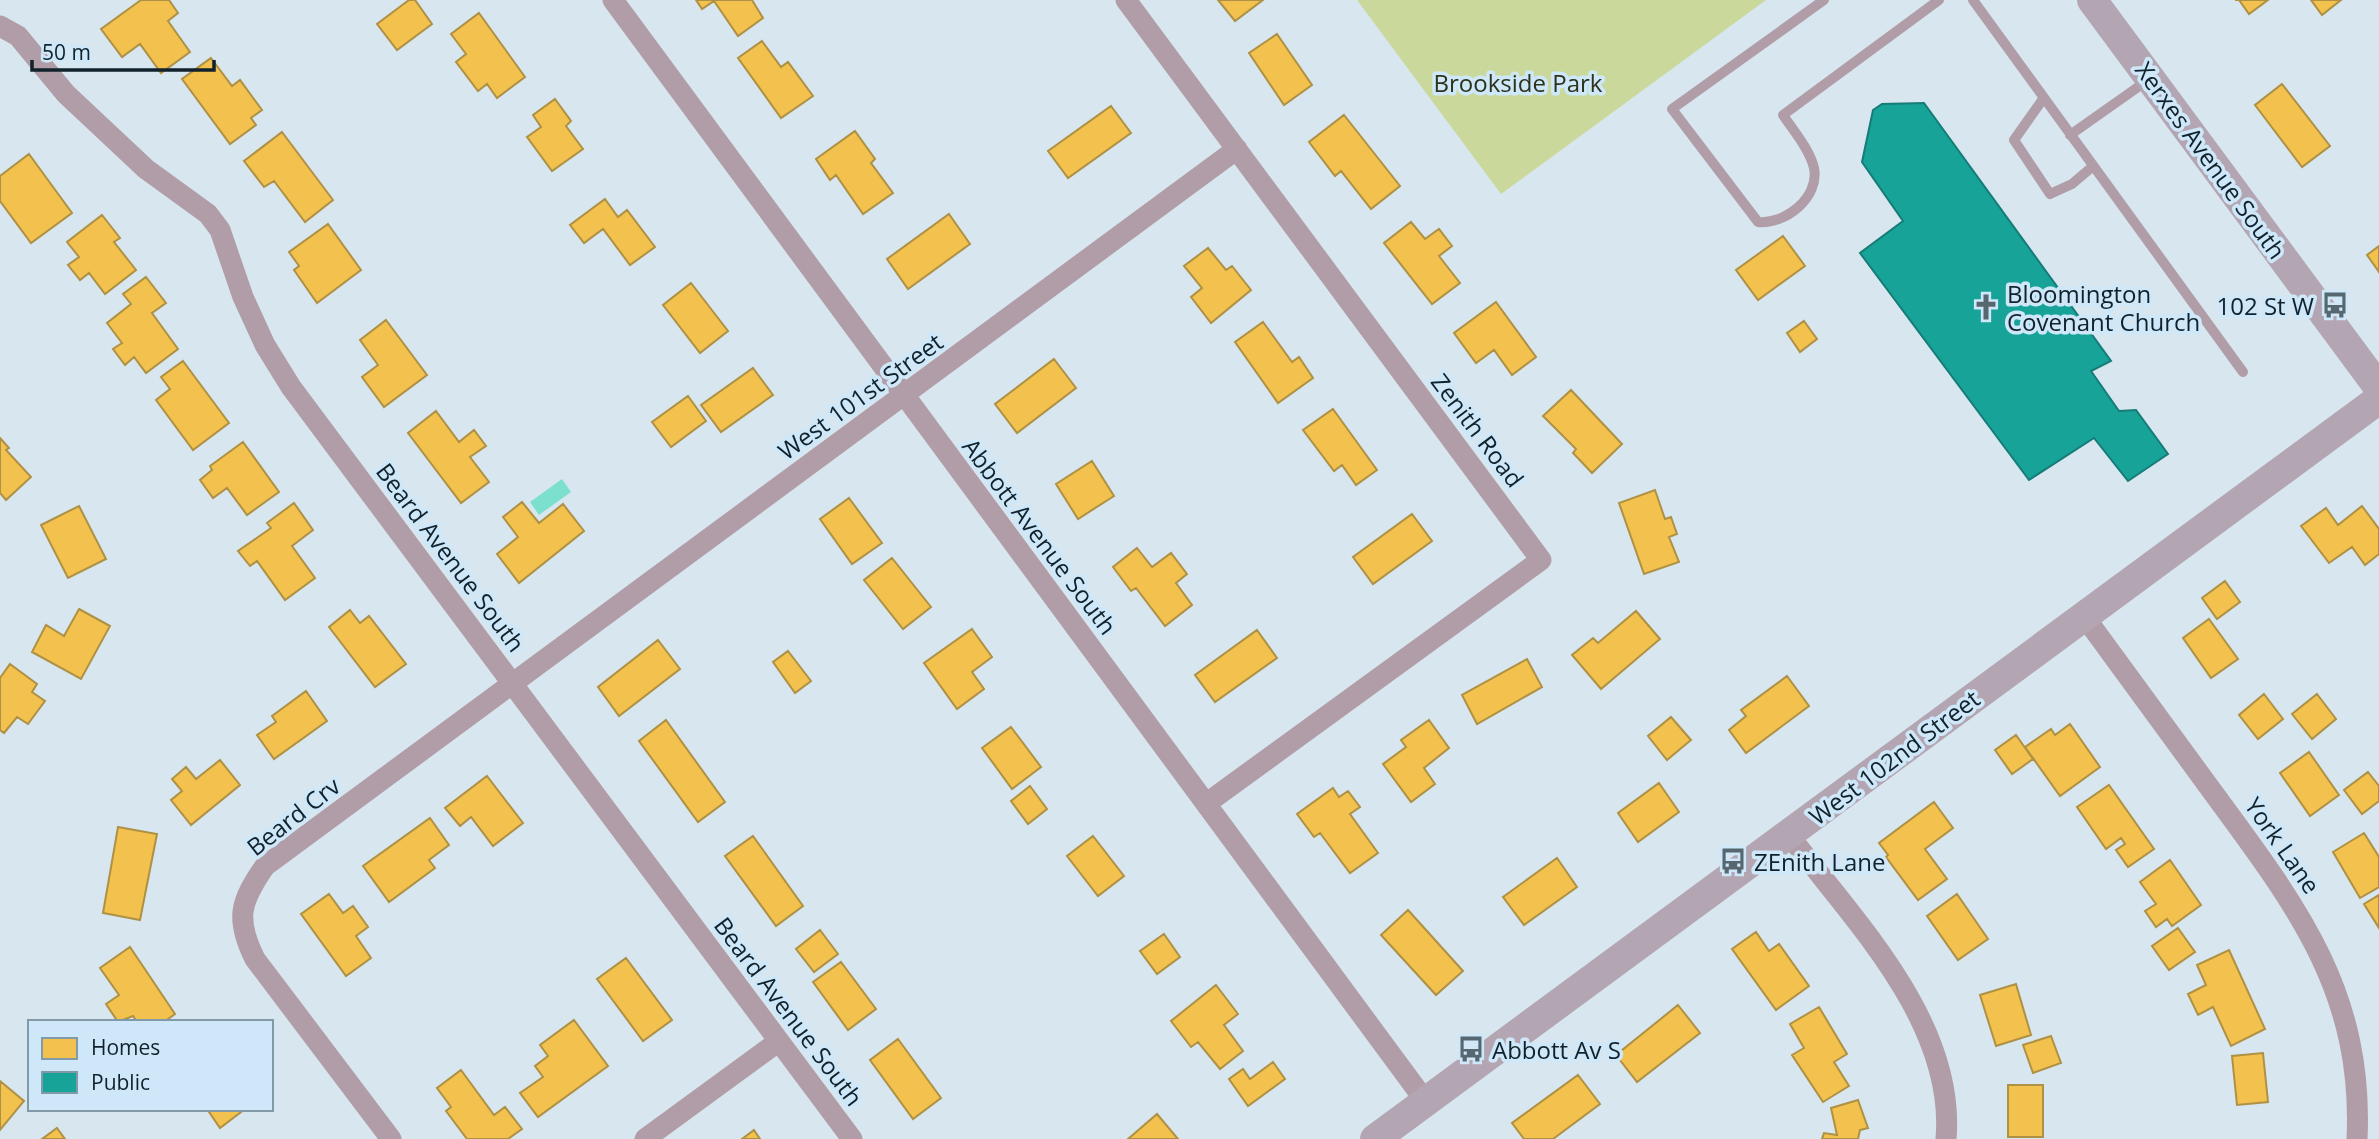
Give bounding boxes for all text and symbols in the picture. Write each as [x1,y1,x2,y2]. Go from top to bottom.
scale bar [32,28,214,72]
text: 50 m [42,38,91,66]
street label: Xerxes Avenue South [2128,55,2294,265]
park label: Brookside Park [1434,66,1603,99]
place label: Bloomington Covenant Church [2007,277,2200,338]
place label: 102 St W [2216,289,2314,322]
bus stop icon: 102 St W [2320,290,2350,320]
church icon: Bloomington Covenant Church [1971,292,2001,322]
street label: West 101st Street [771,325,949,467]
street label: Zenith Road [1424,366,1532,494]
street label: Abbott Avenue South [955,431,1125,641]
street label: Beard Avenue South [369,456,533,658]
street label: West 102nd Street [1802,682,1986,832]
street label: Beard Crv [240,769,346,863]
street label: York Lane [2238,790,2328,900]
place label: ZEnith Lane [1754,845,1885,878]
bus stop icon: ZEnith Lane [1718,846,1748,876]
street label: Beard Avenue South [707,910,871,1112]
legend [28,1020,273,1111]
text: Homes [91,1033,160,1061]
place label: Abbott Av S [1492,1033,1621,1066]
bus stop icon: Abbott Av S [1456,1034,1486,1064]
text: Public [91,1068,150,1096]

